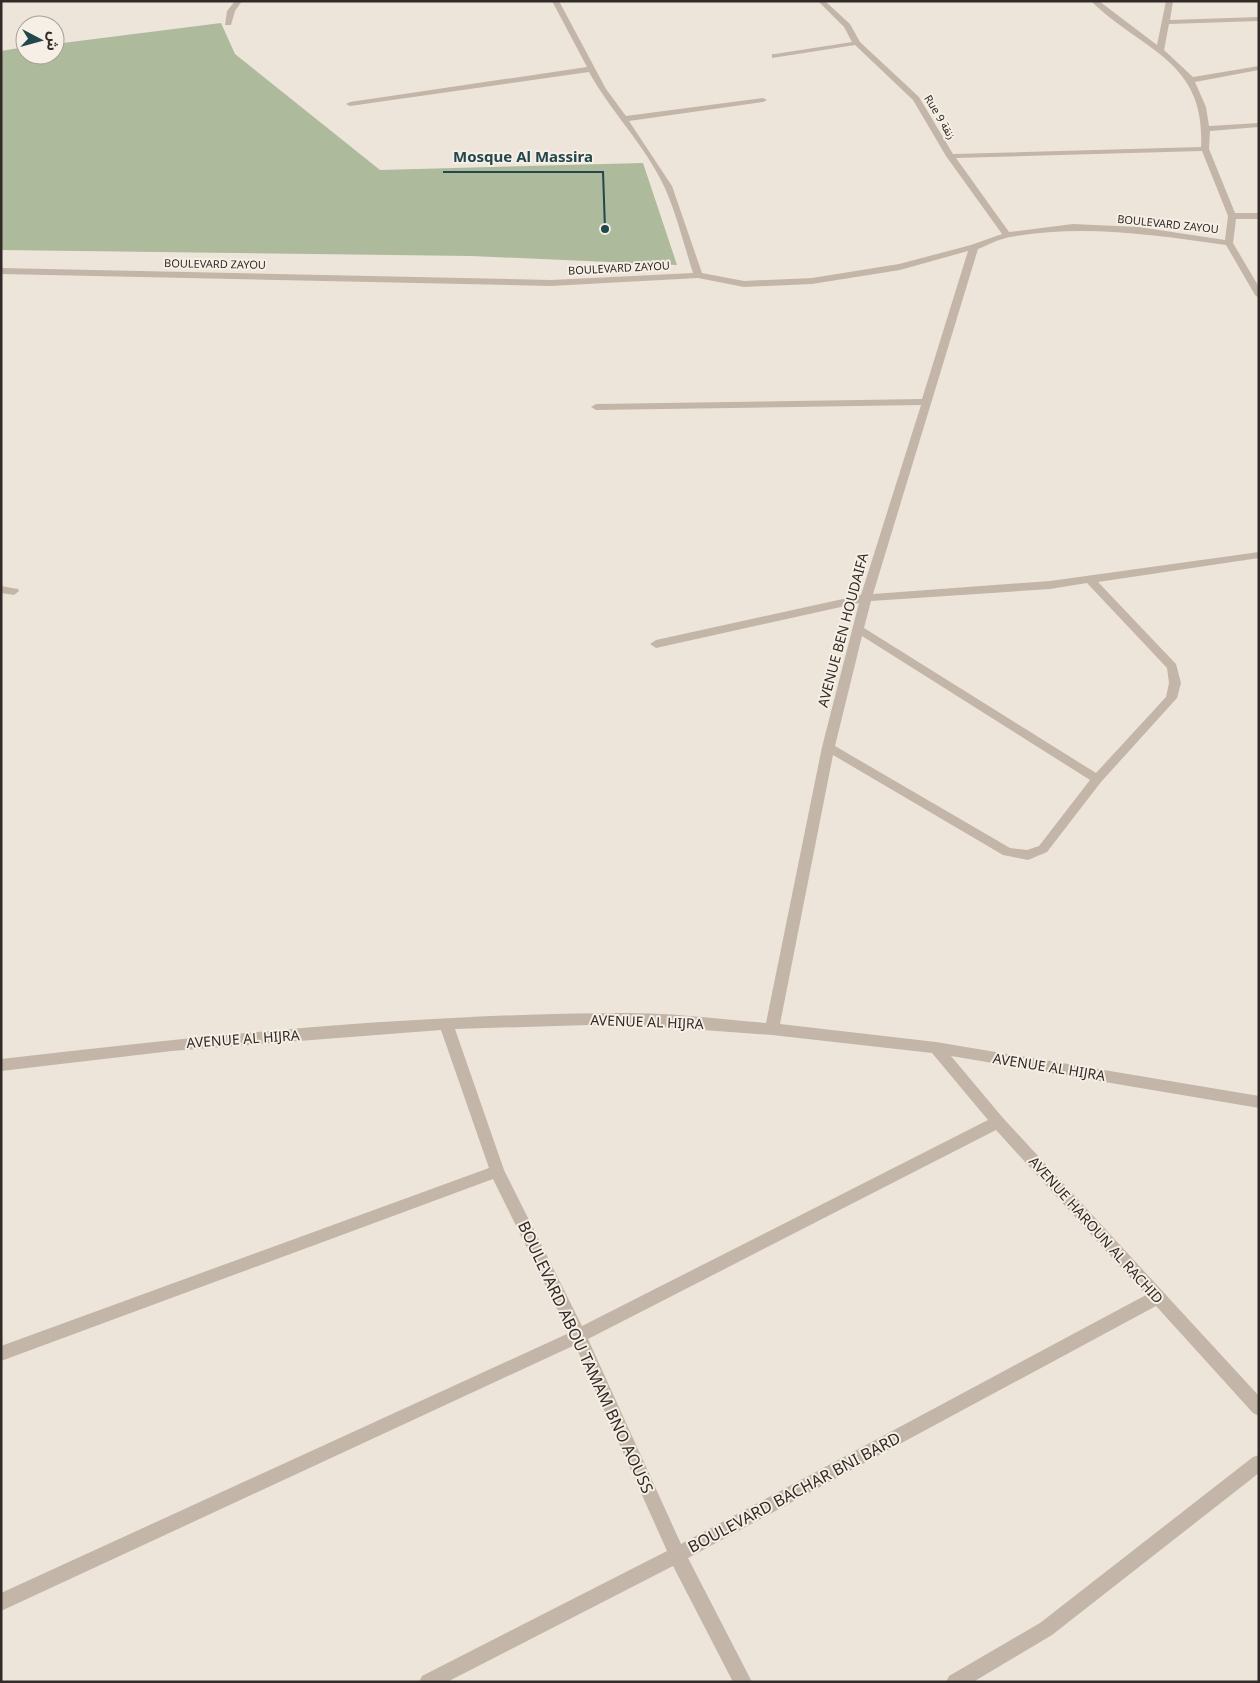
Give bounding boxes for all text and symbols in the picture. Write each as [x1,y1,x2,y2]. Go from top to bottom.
north arrow [15,15,65,65]
text: ش [43,31,64,52]
street label: Rue 9 زنقة [921,92,960,142]
callout: Mosque Al Massira [443,142,603,172]
text: Mosque Al Massira [453,146,593,166]
street label: BOULEVARD ZAYOU [1117,211,1220,236]
street label: BOULEVARD ZAYOU [164,255,266,272]
street label: BOULEVARD ZAYOU [568,257,670,278]
street label: AVENUE BEN HOUDAIFA [813,551,872,709]
street label: AVENUE AL HIJRA [590,1010,704,1033]
street label: AVENUE AL HIJRA [186,1025,300,1052]
street label: AVENUE AL HIJRA [992,1048,1107,1085]
street label: AVENUE HAROUN AL RACHID [1025,1152,1168,1307]
street label: BOULEVARD ABOU TAMAM BNO AOUSS [513,1217,659,1497]
street label: BOULEVARD BACHAR BNI BARD [684,1426,904,1558]

